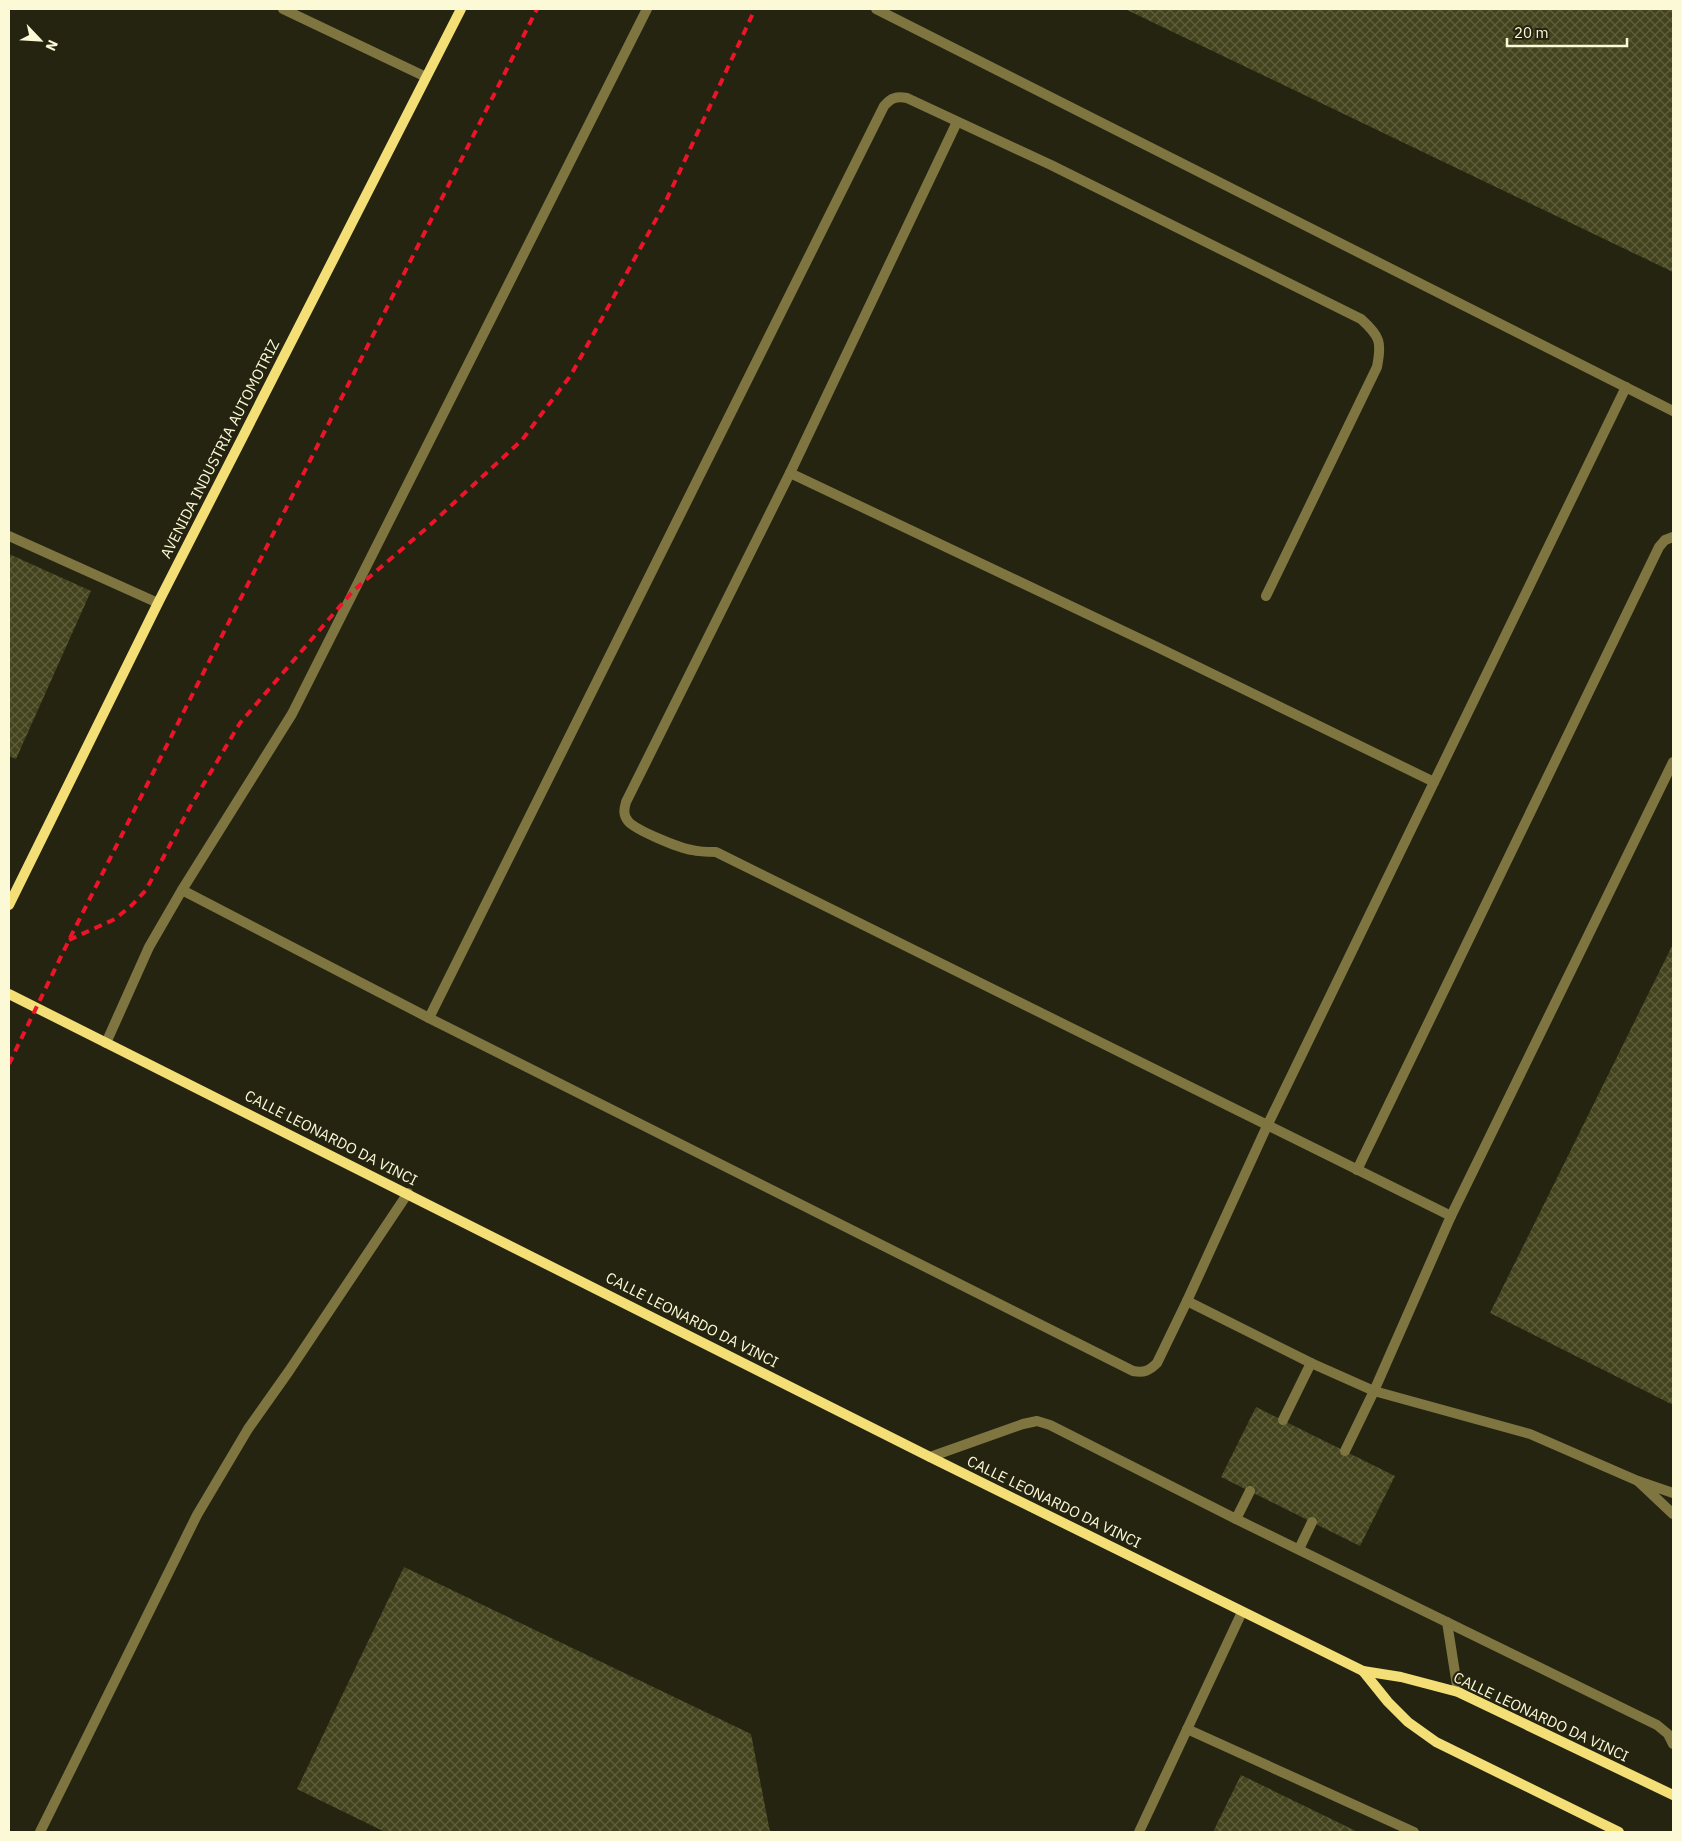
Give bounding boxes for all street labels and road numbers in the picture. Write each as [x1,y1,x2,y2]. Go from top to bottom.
street label: AVENIDA INDUSTRIA AUTOMOTRIZ [156,336,283,561]
street label: CALLE LEONARDO DA VINCI [242,1086,421,1189]
street label: CALLE LEONARDO DA VINCI [603,1268,782,1371]
street label: CALLE LEONARDO DA VINCI [964,1451,1144,1552]
street label: CALLE LEONARDO DA VINCI [1451,1668,1632,1766]

